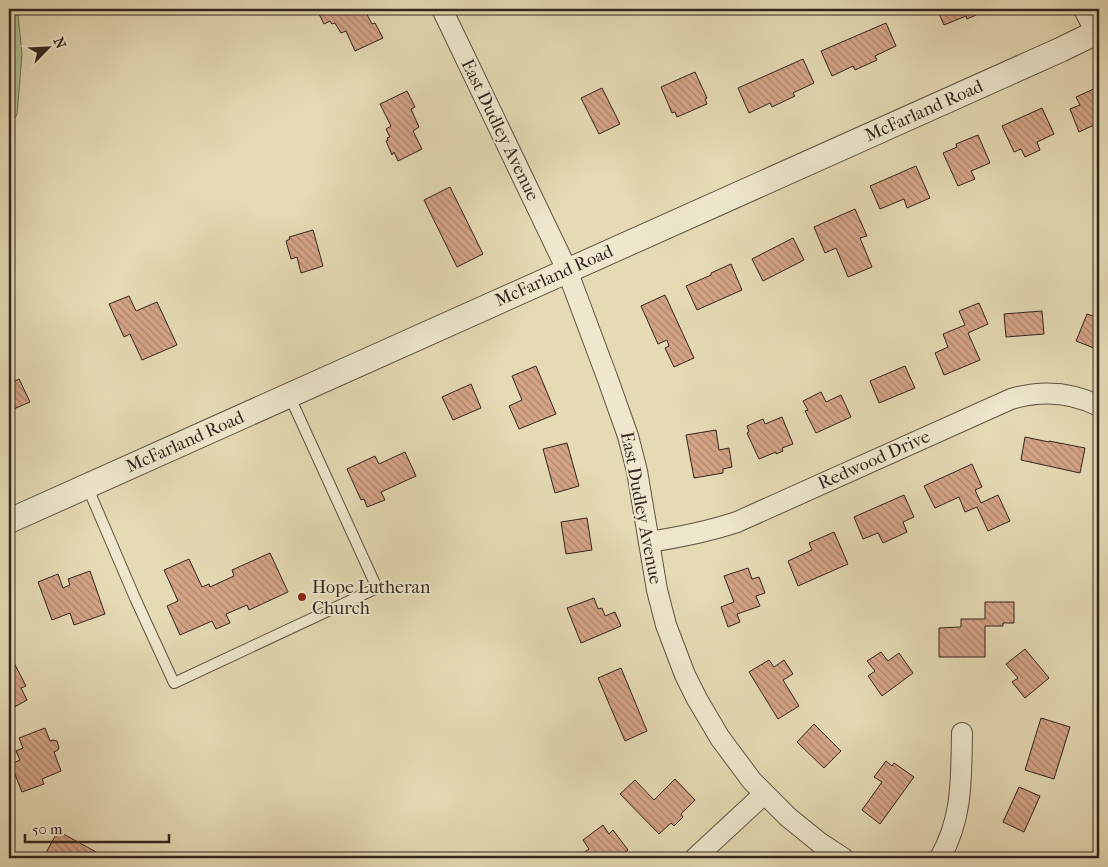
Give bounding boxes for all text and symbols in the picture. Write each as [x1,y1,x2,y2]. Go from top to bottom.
north arrow [22,22,72,72]
text: N [49,35,69,52]
street label: East Dudley Avenue [457,56,543,204]
street label: McFarland Road [862,76,986,146]
street label: McFarland Road [492,241,616,311]
street label: McFarland Road [123,407,247,477]
street label: Redwood Drive [815,426,933,494]
street label: East Dudley Avenue [616,430,666,586]
place label: Hope Lutheran Church [312,577,431,619]
marker: Hope Lutheran Church [296,591,308,603]
scale bar [25,812,169,844]
text: 50 m [32,820,63,838]

